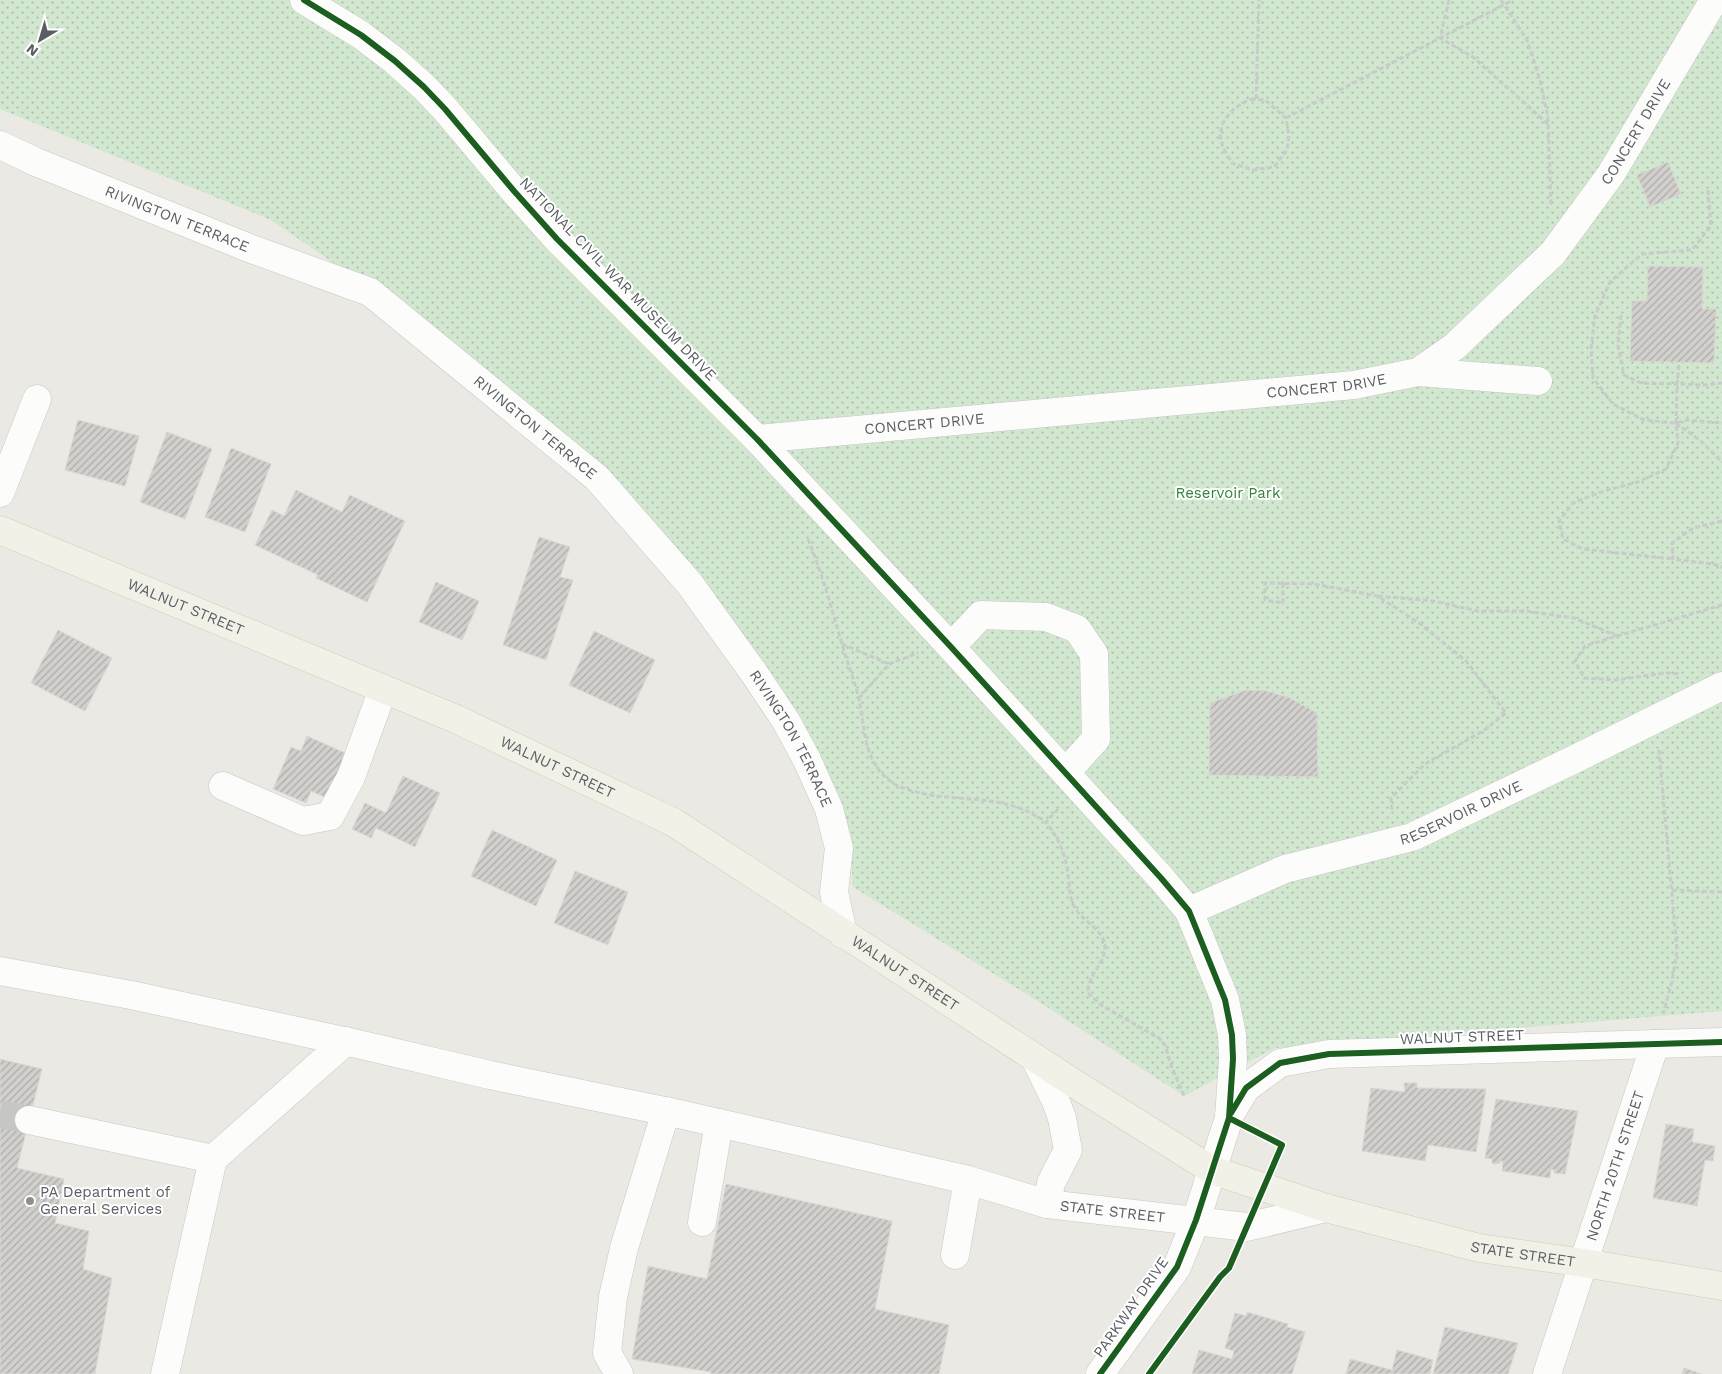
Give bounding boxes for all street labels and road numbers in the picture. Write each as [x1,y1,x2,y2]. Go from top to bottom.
street label: CONCERT DRIVE [1597,75,1674,188]
street label: NATIONAL CIVIL WAR MUSEUM DRIVE [516,174,720,384]
street label: RIVINGTON TERRACE [102,182,252,256]
street label: CONCERT DRIVE [1266,370,1388,402]
street label: RIVINGTON TERRACE [470,372,601,483]
street label: CONCERT DRIVE [864,409,985,438]
street label: WALNUT STREET [125,575,247,639]
street label: RIVINGTON TERRACE [746,667,836,810]
street label: WALNUT STREET [497,732,618,802]
street label: RESERVOIR DRIVE [1398,777,1525,849]
street label: WALNUT STREET [848,932,962,1015]
street label: WALNUT STREET [1399,1026,1525,1048]
street label: NORTH 20TH STREET [1582,1089,1648,1243]
street label: STATE STREET [1059,1197,1166,1227]
street label: STATE STREET [1468,1237,1576,1271]
street label: PARKWAY DRIVE [1090,1253,1172,1361]

